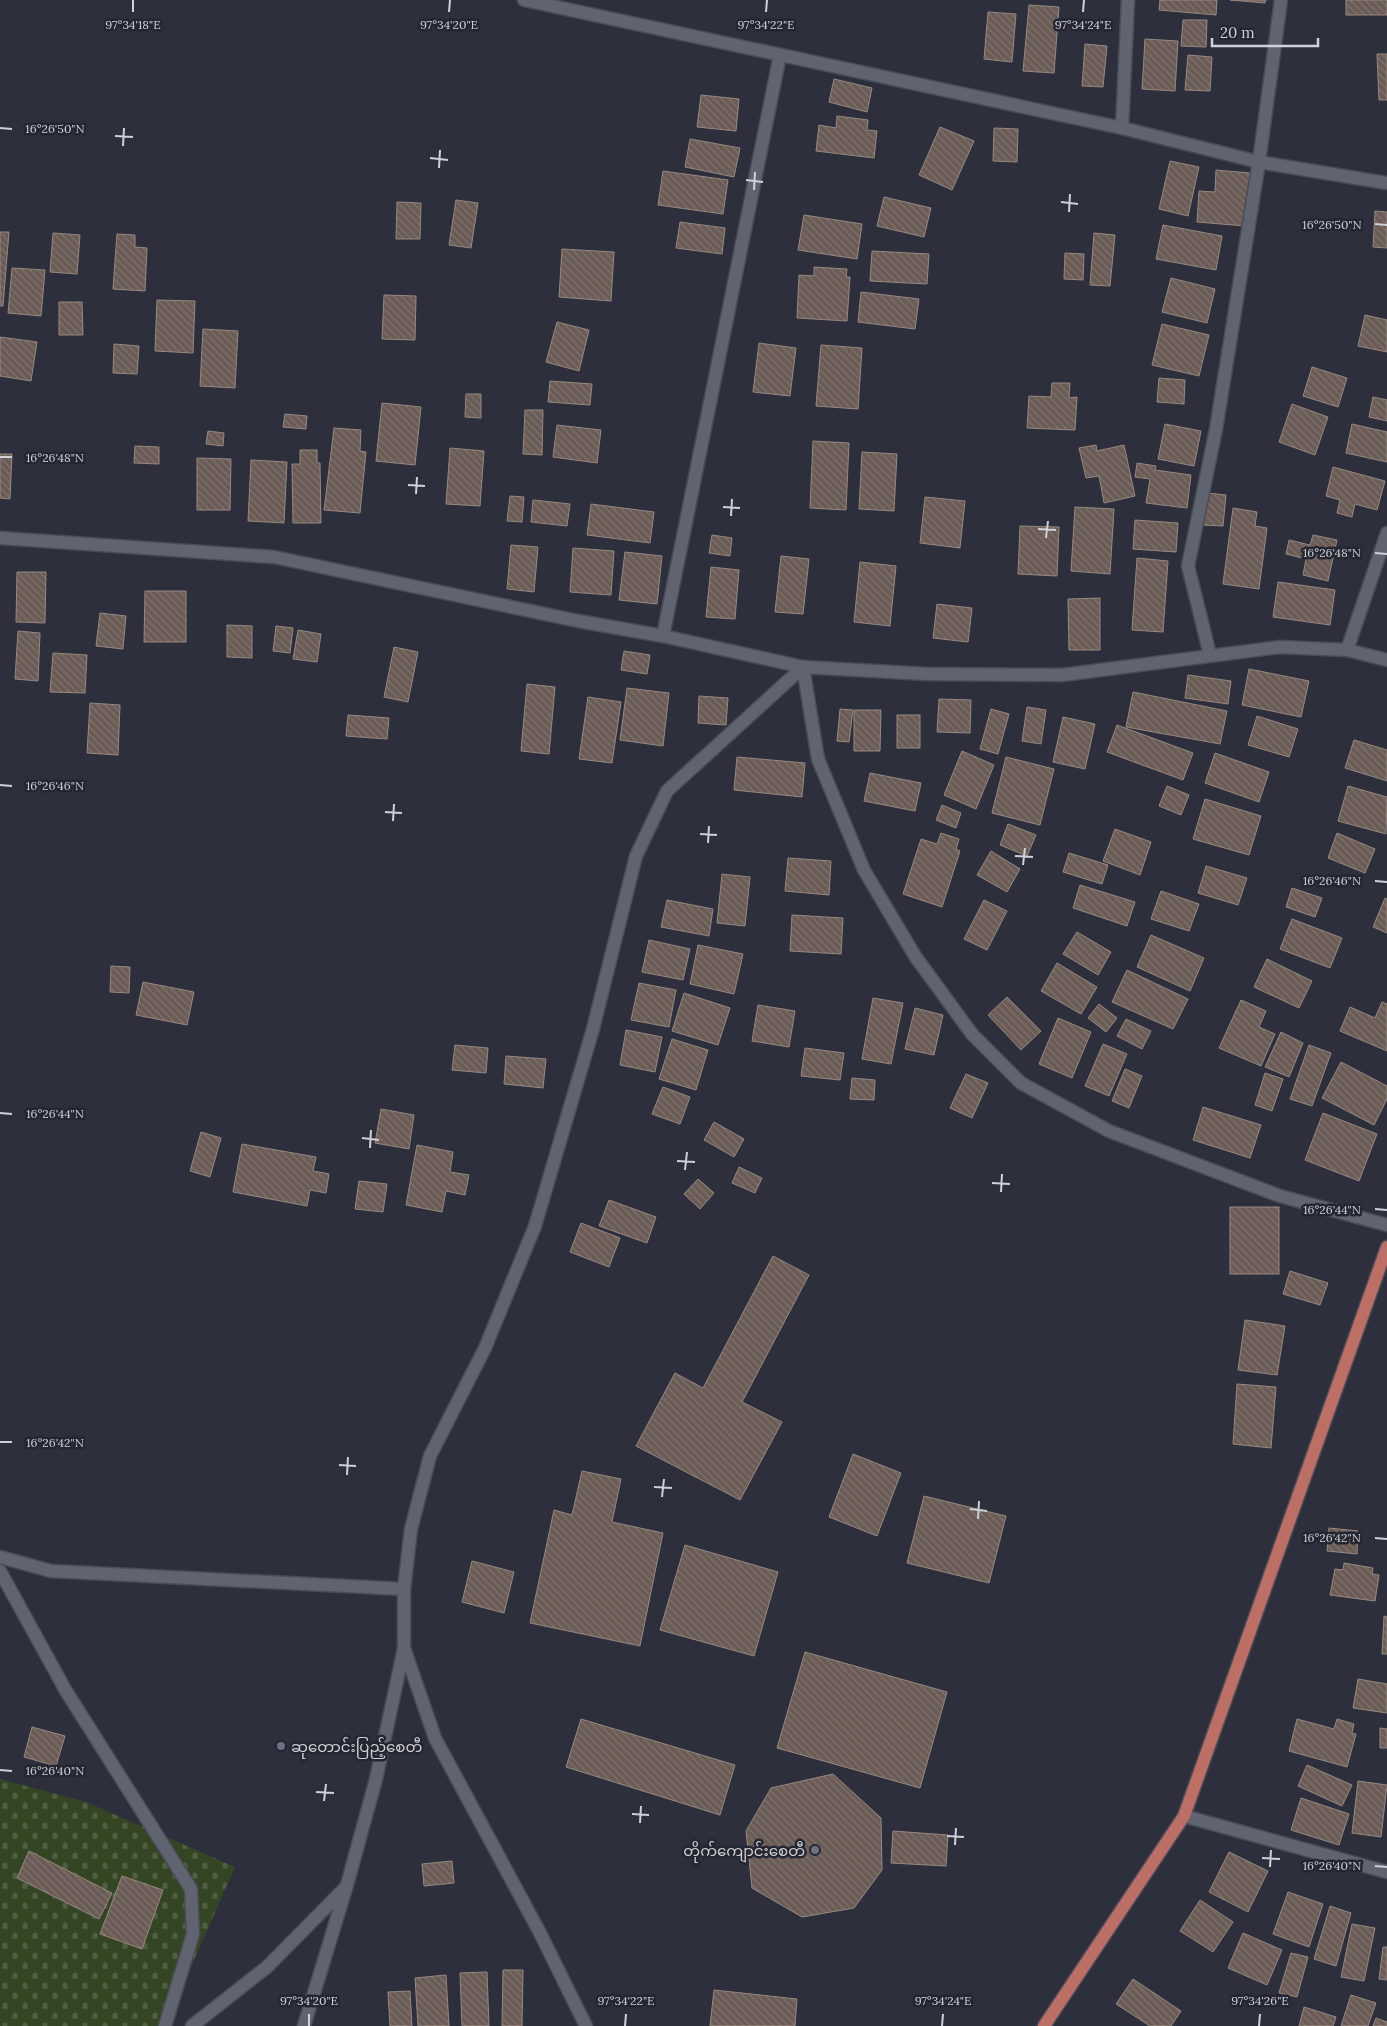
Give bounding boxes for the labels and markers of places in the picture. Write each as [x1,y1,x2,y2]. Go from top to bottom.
place label: ဆုတောင်းပြည့်စေတီ [291,1737,422,1759]
marker: ဆုတောင်းပြည့်စေတီ [275,1740,287,1752]
place label: တိုက်ကျောင်းစေတီ [683,1841,805,1863]
marker: တိုက်ကျောင်းစေတီ [809,1844,821,1856]

